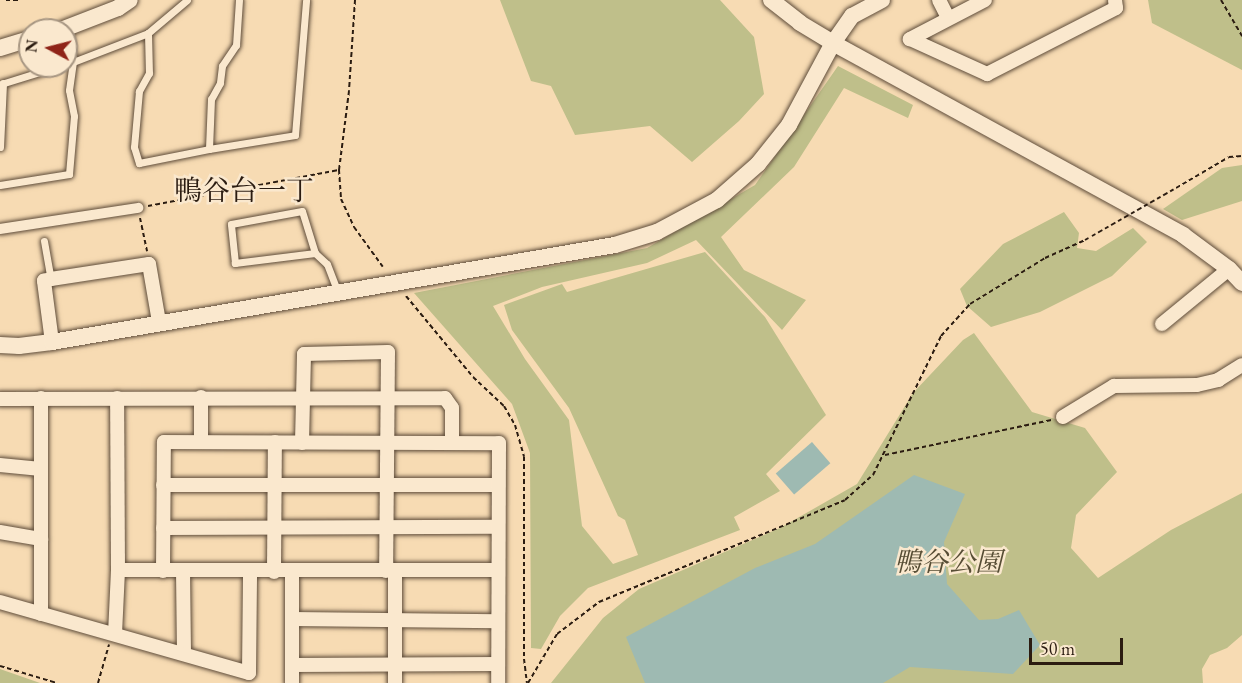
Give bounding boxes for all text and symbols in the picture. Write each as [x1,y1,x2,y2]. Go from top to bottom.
north arrow [18,18,78,78]
text: N [20,38,43,54]
district label: 鴨谷台一丁 [174,173,314,207]
park label: 鴨谷公園 [894,546,1002,578]
scale bar [1032,626,1126,664]
text: 50 m [1040,637,1075,660]

